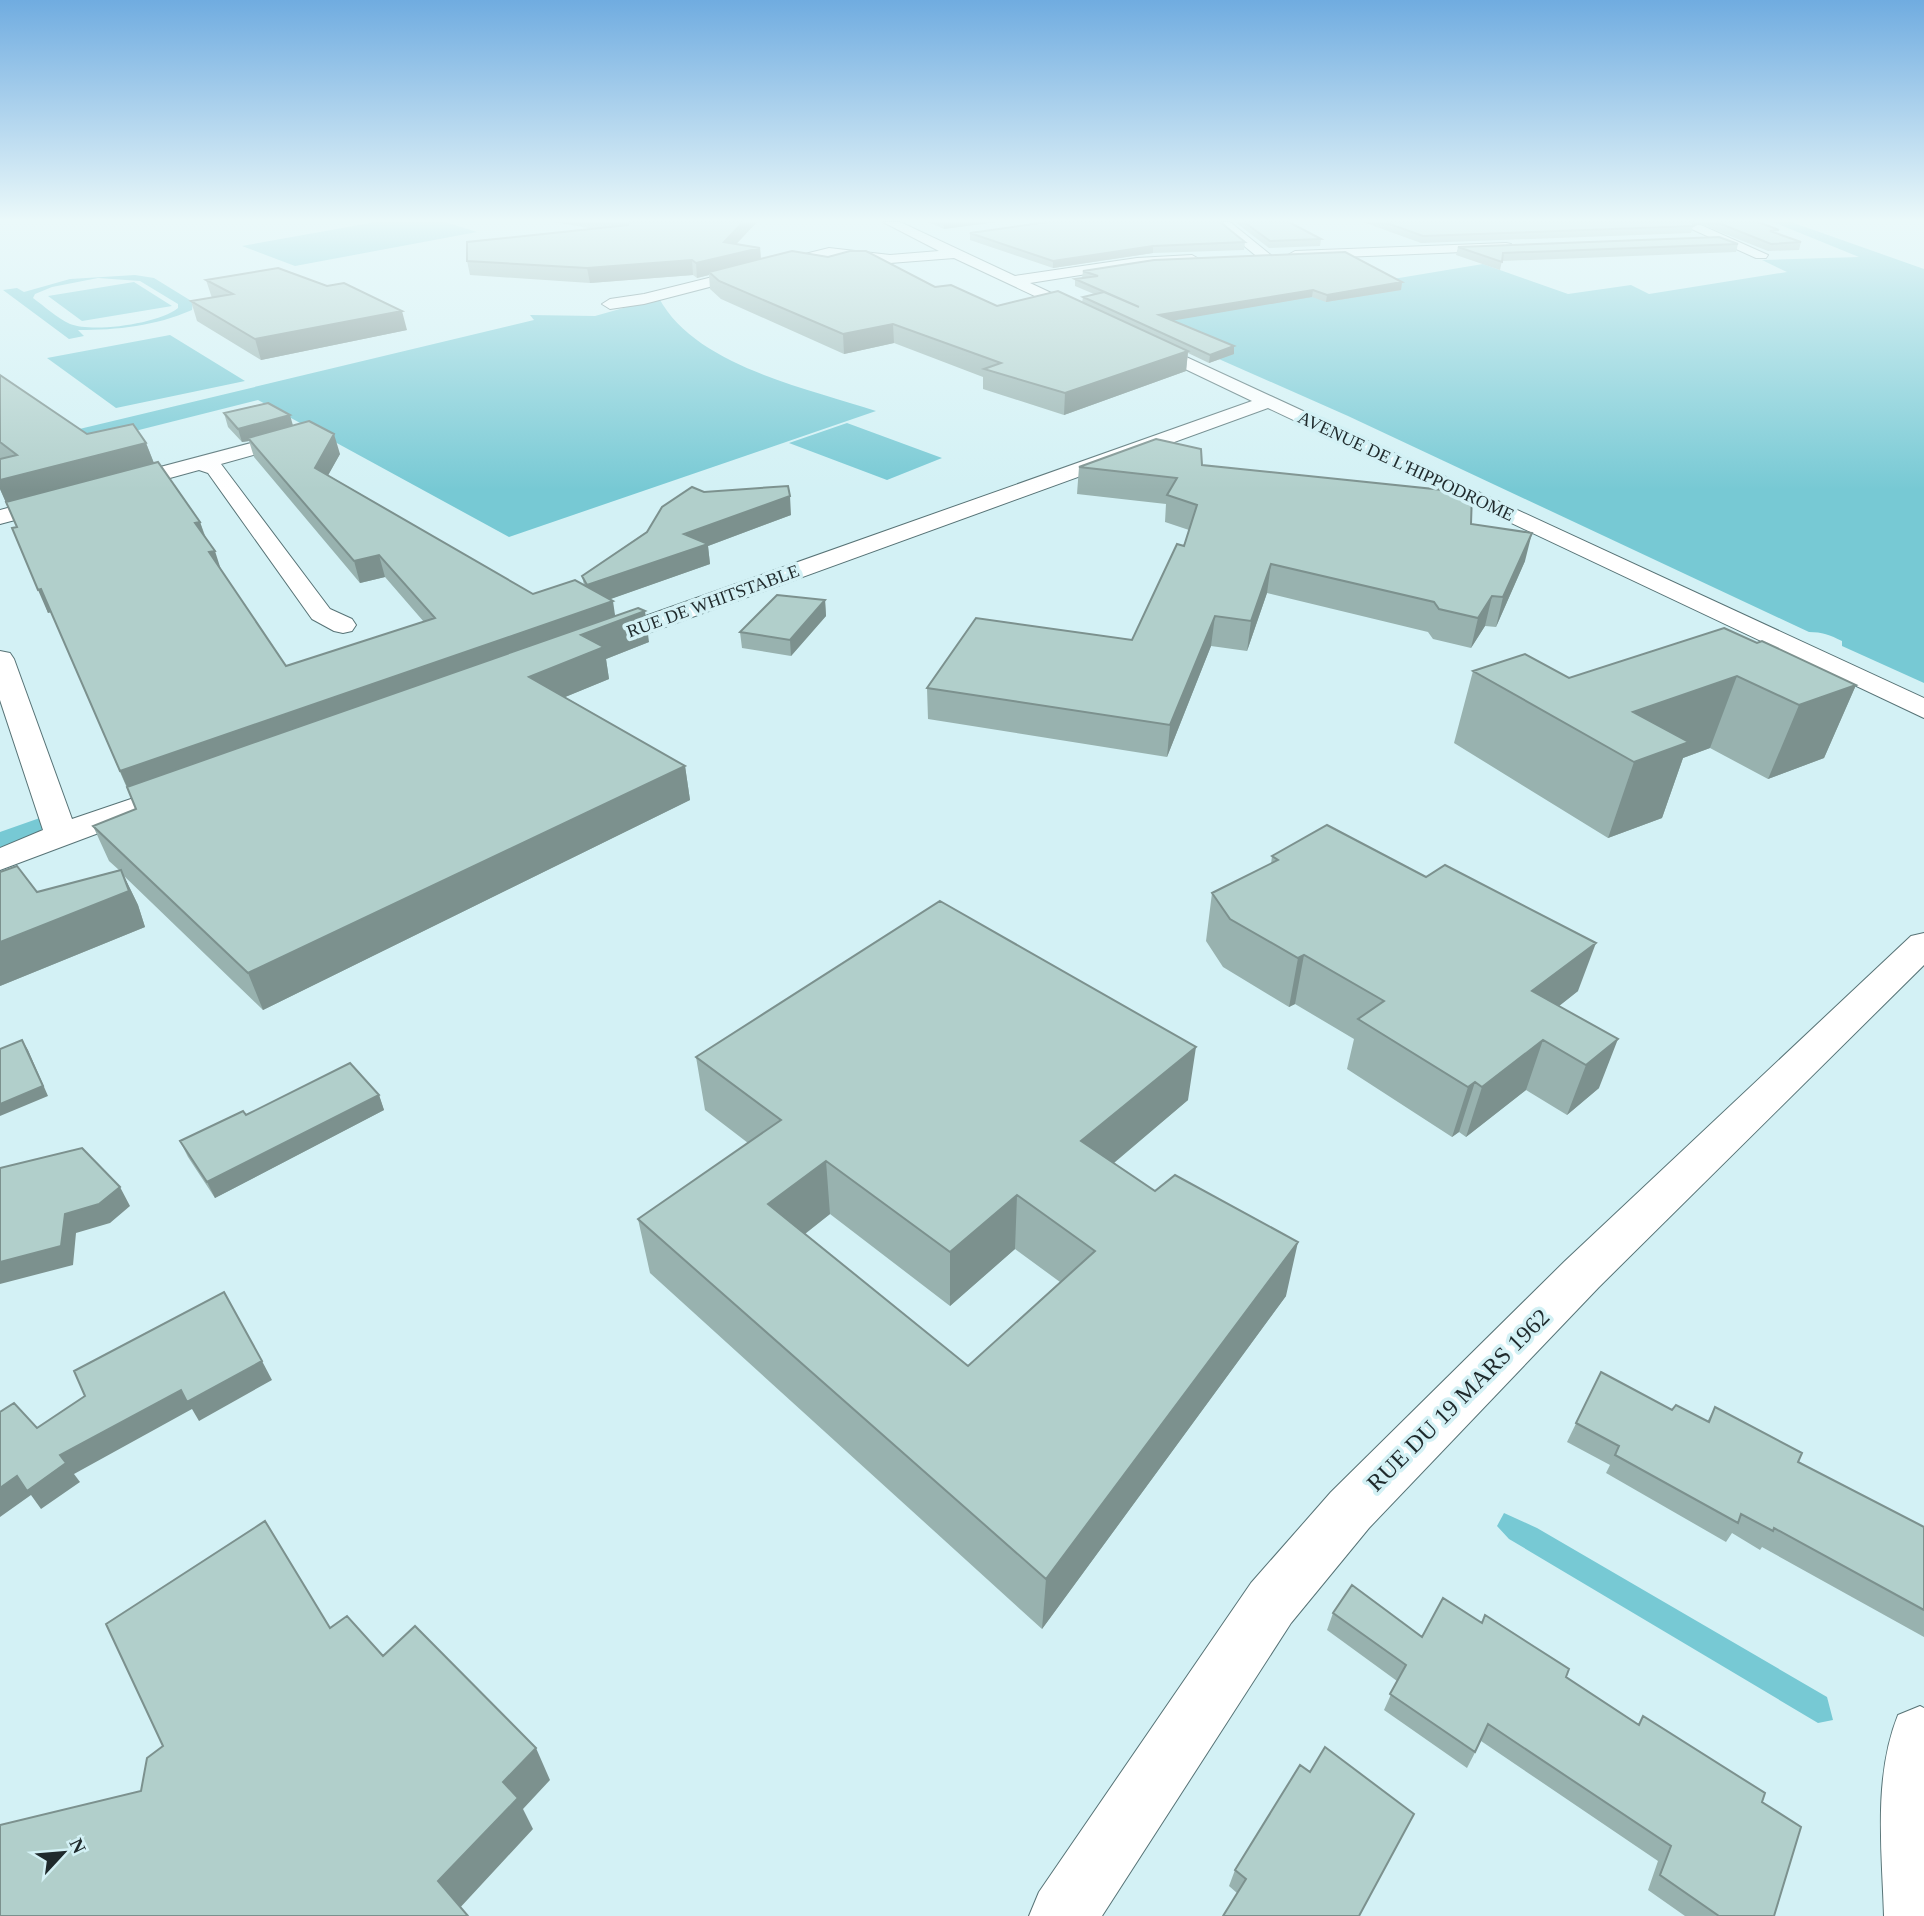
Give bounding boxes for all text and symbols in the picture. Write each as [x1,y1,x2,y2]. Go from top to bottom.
street label: AVENUE DE L'HIPPODROME [1295,407,1517,525]
street label: RUE DE WHITSTABLE [624,560,802,642]
street label: RUE DU 19 MARS 1962 [1362,1304,1554,1496]
north arrow [28,1818,98,1888]
text: N [65,1835,90,1857]

